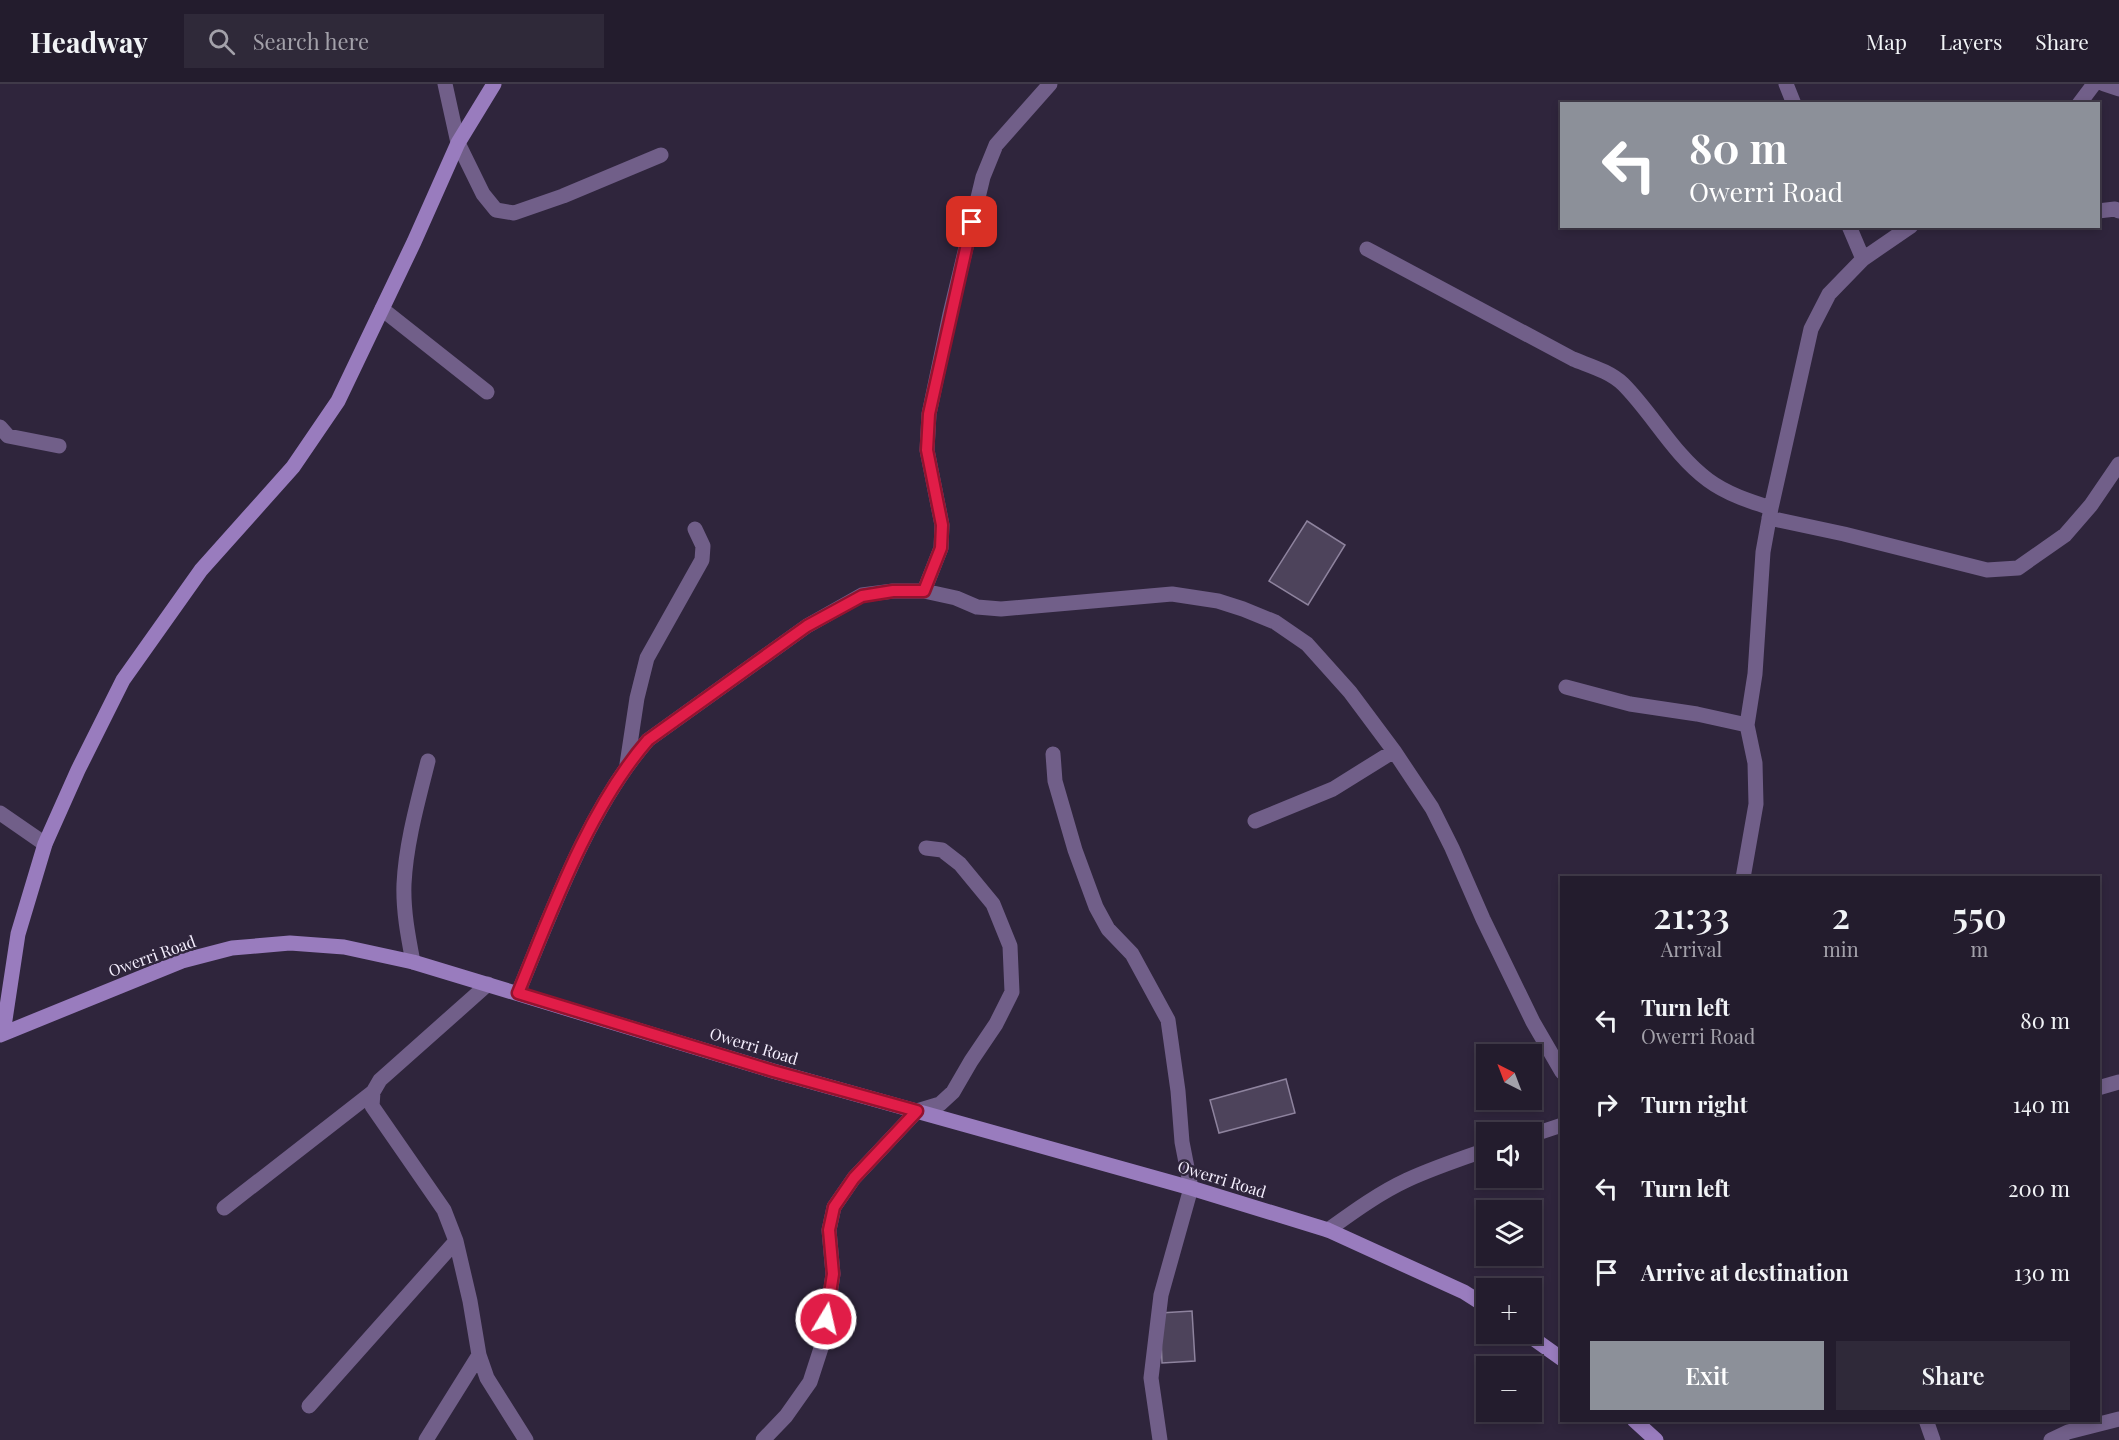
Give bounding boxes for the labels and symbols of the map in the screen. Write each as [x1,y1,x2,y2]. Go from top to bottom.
pin [946,196,997,247]
street label: Owerri Road [105,930,198,981]
street label: Owerri Road [707,1022,801,1069]
north arrow [1476,1044,1542,1110]
street label: Owerri Road [1175,1155,1269,1202]
position arrow [794,1287,858,1351]

